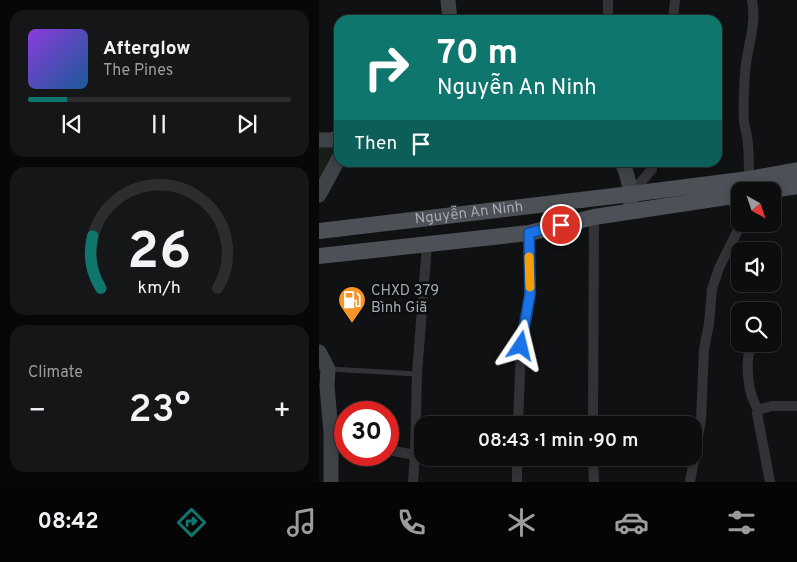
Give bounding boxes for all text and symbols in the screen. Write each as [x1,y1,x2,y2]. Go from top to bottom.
text: 70 m [437,32,518,76]
icon: right [354,35,419,100]
text: Afterglow [103,37,191,61]
text: The Pines [103,61,173,81]
text: Nguyễn An Ninh [437,75,597,102]
icon: previous [58,110,86,138]
icon: pause [145,110,173,138]
icon: next [233,110,261,138]
icon: arrive [407,130,435,158]
text: Then [354,132,397,156]
north arrow [731,182,781,232]
map controls [731,182,781,352]
street label: Nguyễn An Ninh [414,197,524,229]
pin [540,204,582,246]
icon: arrive [547,211,575,239]
text: 26 [128,221,191,287]
button: sound [731,242,781,292]
text: km/h [138,277,181,300]
place label: CHXD 379 Bình Giã [371,282,439,318]
fuel station icon: CHXD 379 Bình Giã [337,285,367,324]
button: search [731,302,781,352]
position arrow [494,319,546,371]
text: Climate [28,363,83,383]
text: 23° [129,387,190,436]
text: − [28,394,46,430]
text: + [273,394,291,430]
speed limit sign: 30 [334,401,399,466]
text: 08:43 · 1 min · 90 m [478,429,638,453]
icon: directions [174,505,209,540]
icon: music [284,505,319,540]
icon: phone [394,505,429,540]
icon: climate [504,505,539,540]
icon: car [614,505,649,540]
icon: filters [724,505,759,540]
text: 08:42 [38,509,99,536]

